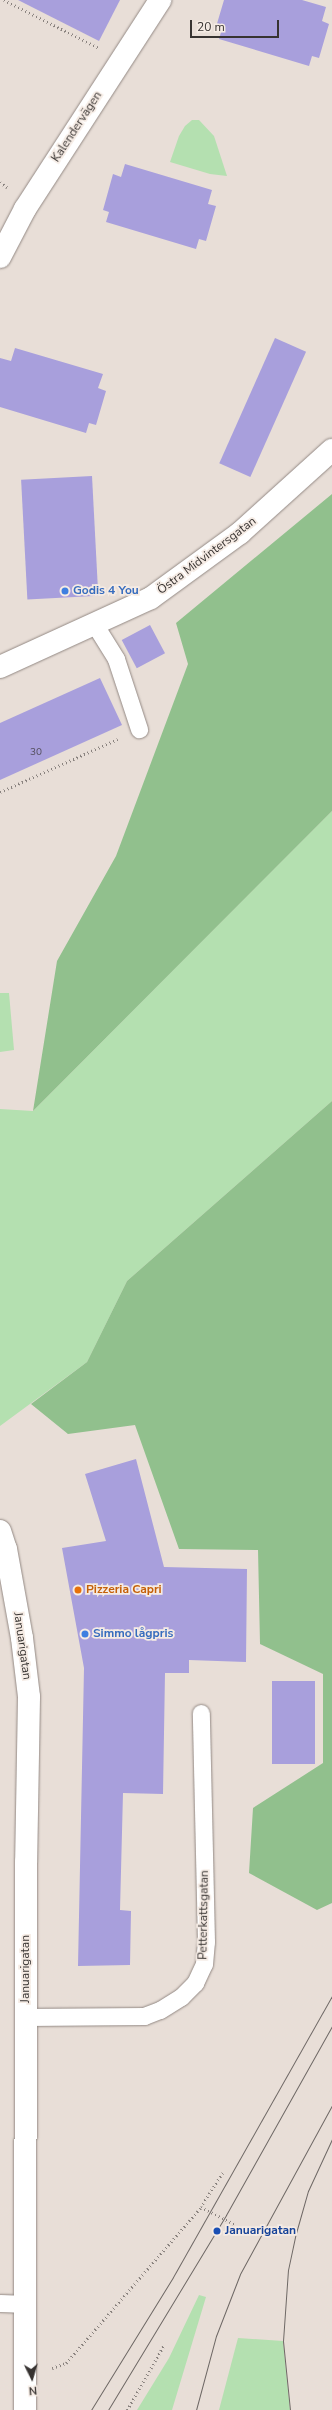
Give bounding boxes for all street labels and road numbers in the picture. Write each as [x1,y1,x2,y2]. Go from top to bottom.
street label: Kalendervägen [49,89,105,165]
street label: Östra Midvintersgatan [155,514,259,598]
street label: Januarigatan [10,1611,34,1681]
street label: Petterkattsgatan [196,1870,212,1960]
street label: Januarigatan [19,1935,33,2003]

